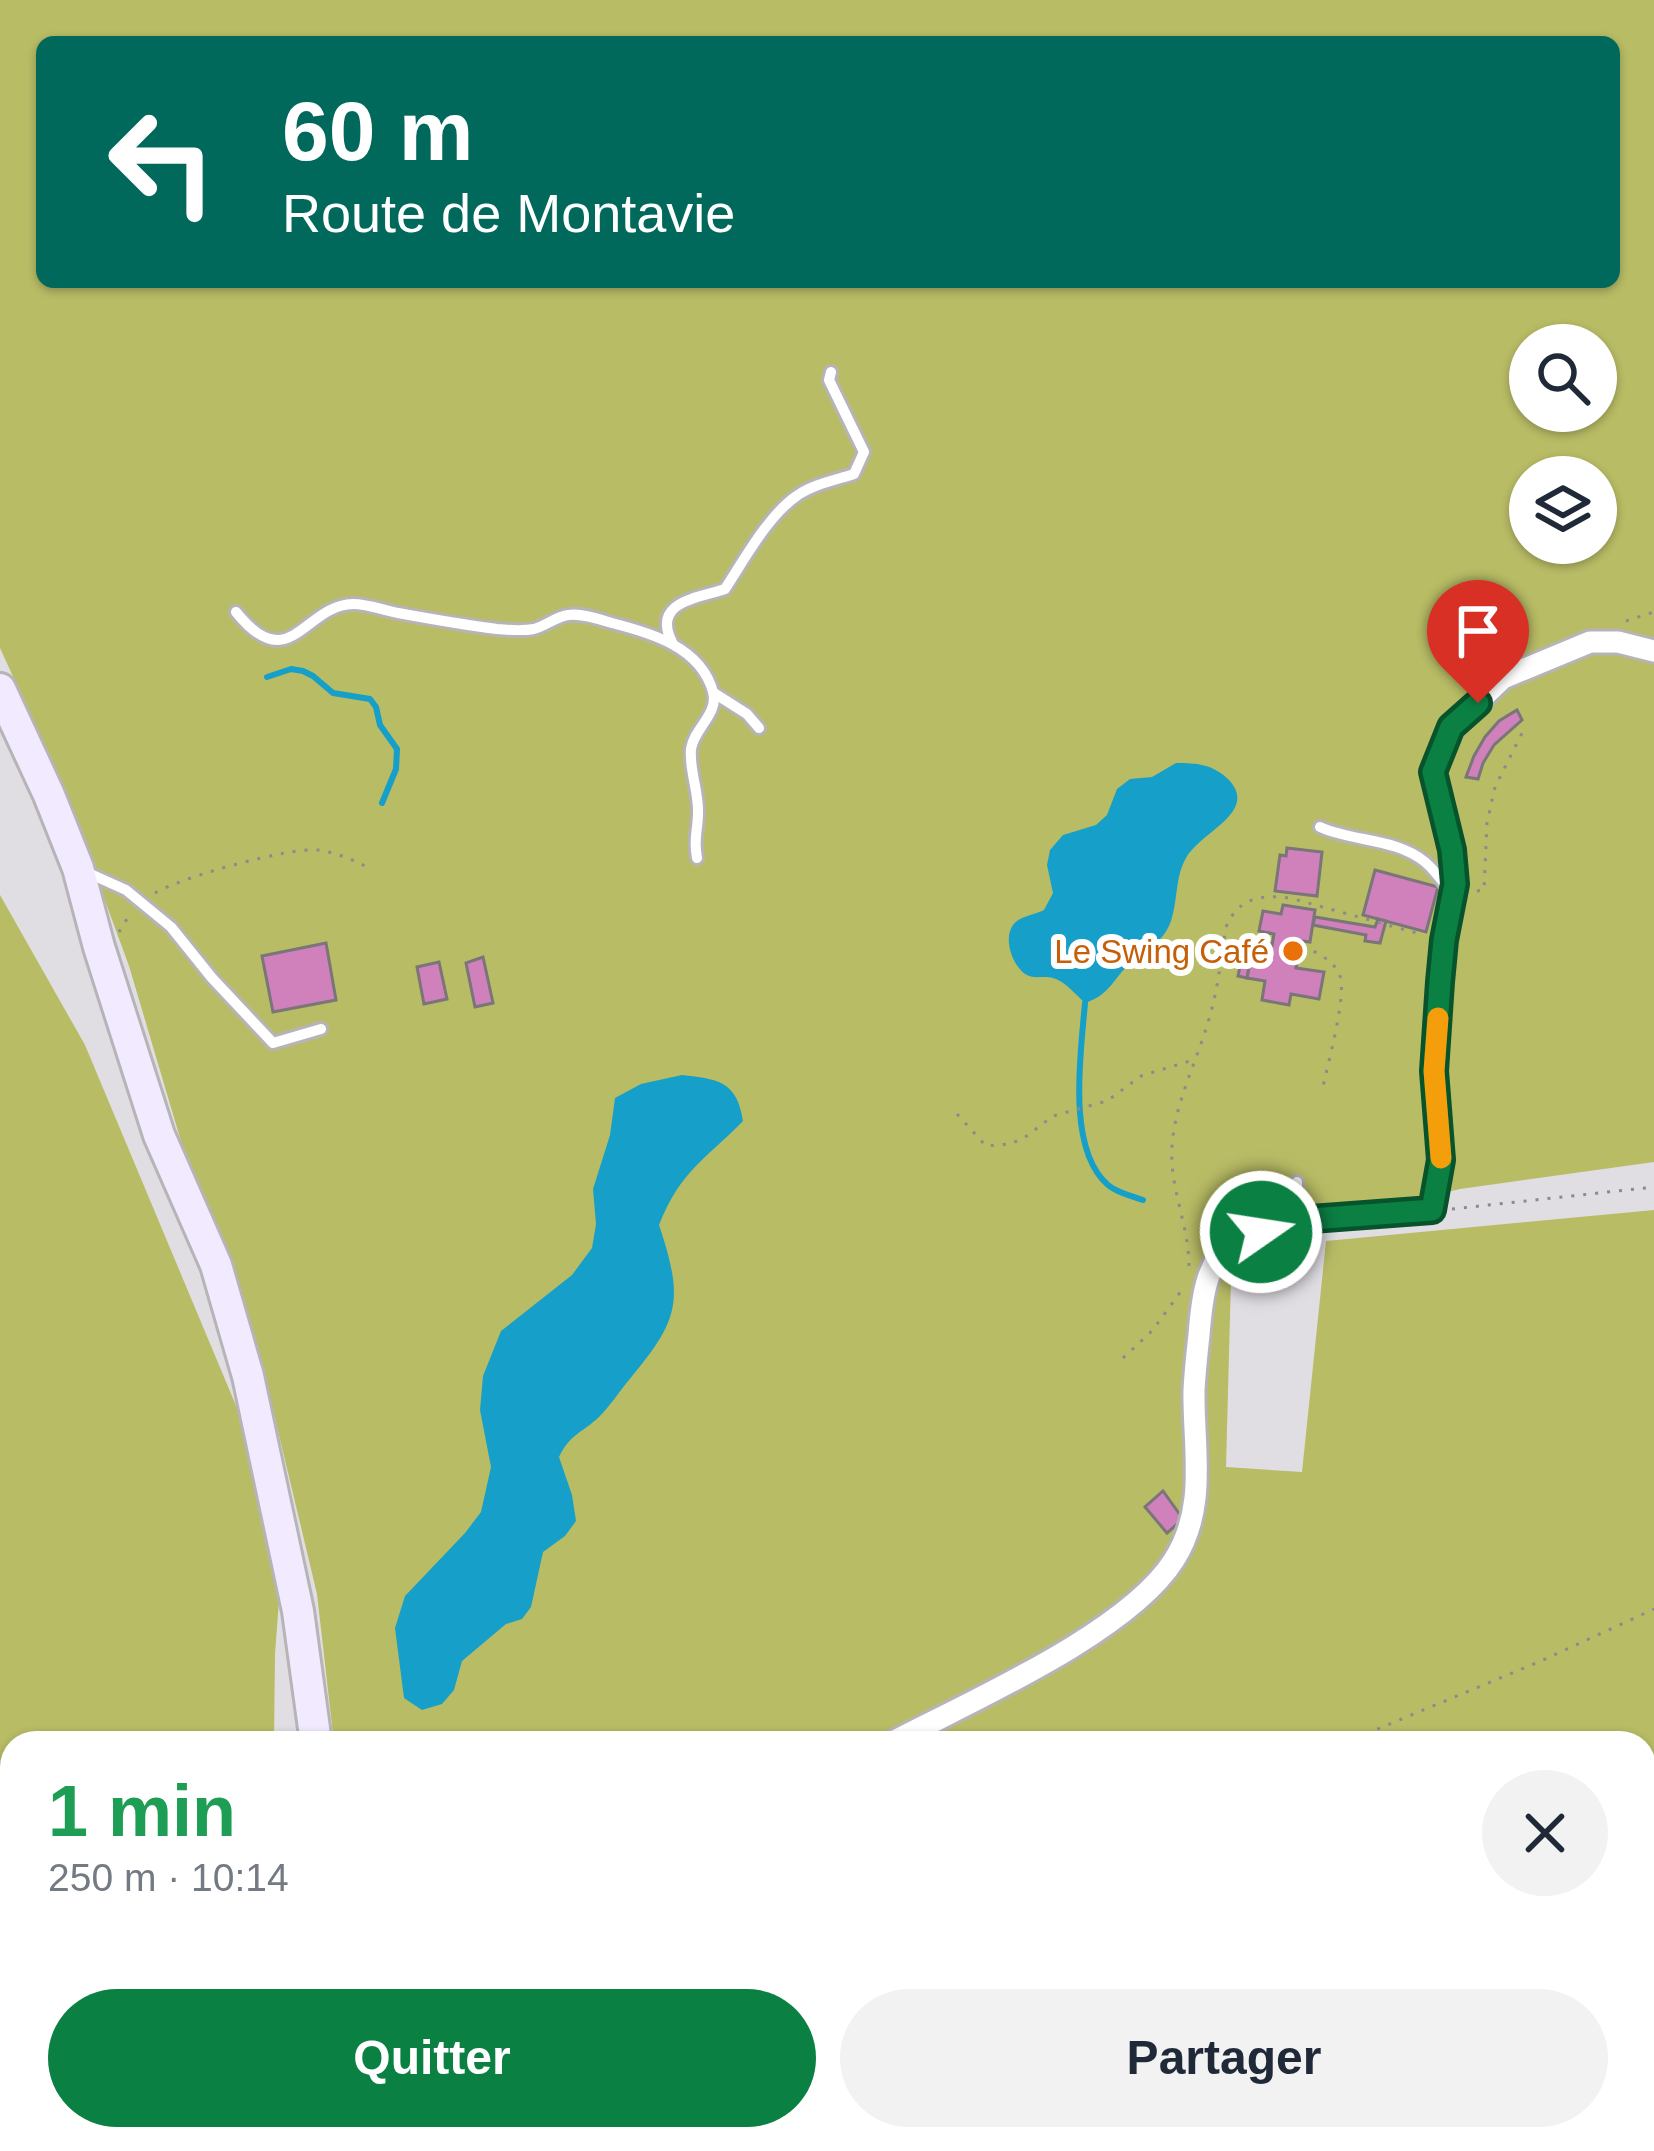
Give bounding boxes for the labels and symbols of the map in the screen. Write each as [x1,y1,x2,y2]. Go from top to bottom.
pin [1427,580,1529,703]
place label: Le Swing Café [1054,933,1269,970]
marker: Le Swing Café [1280,938,1306,964]
position arrow [1198,1169,1324,1295]

